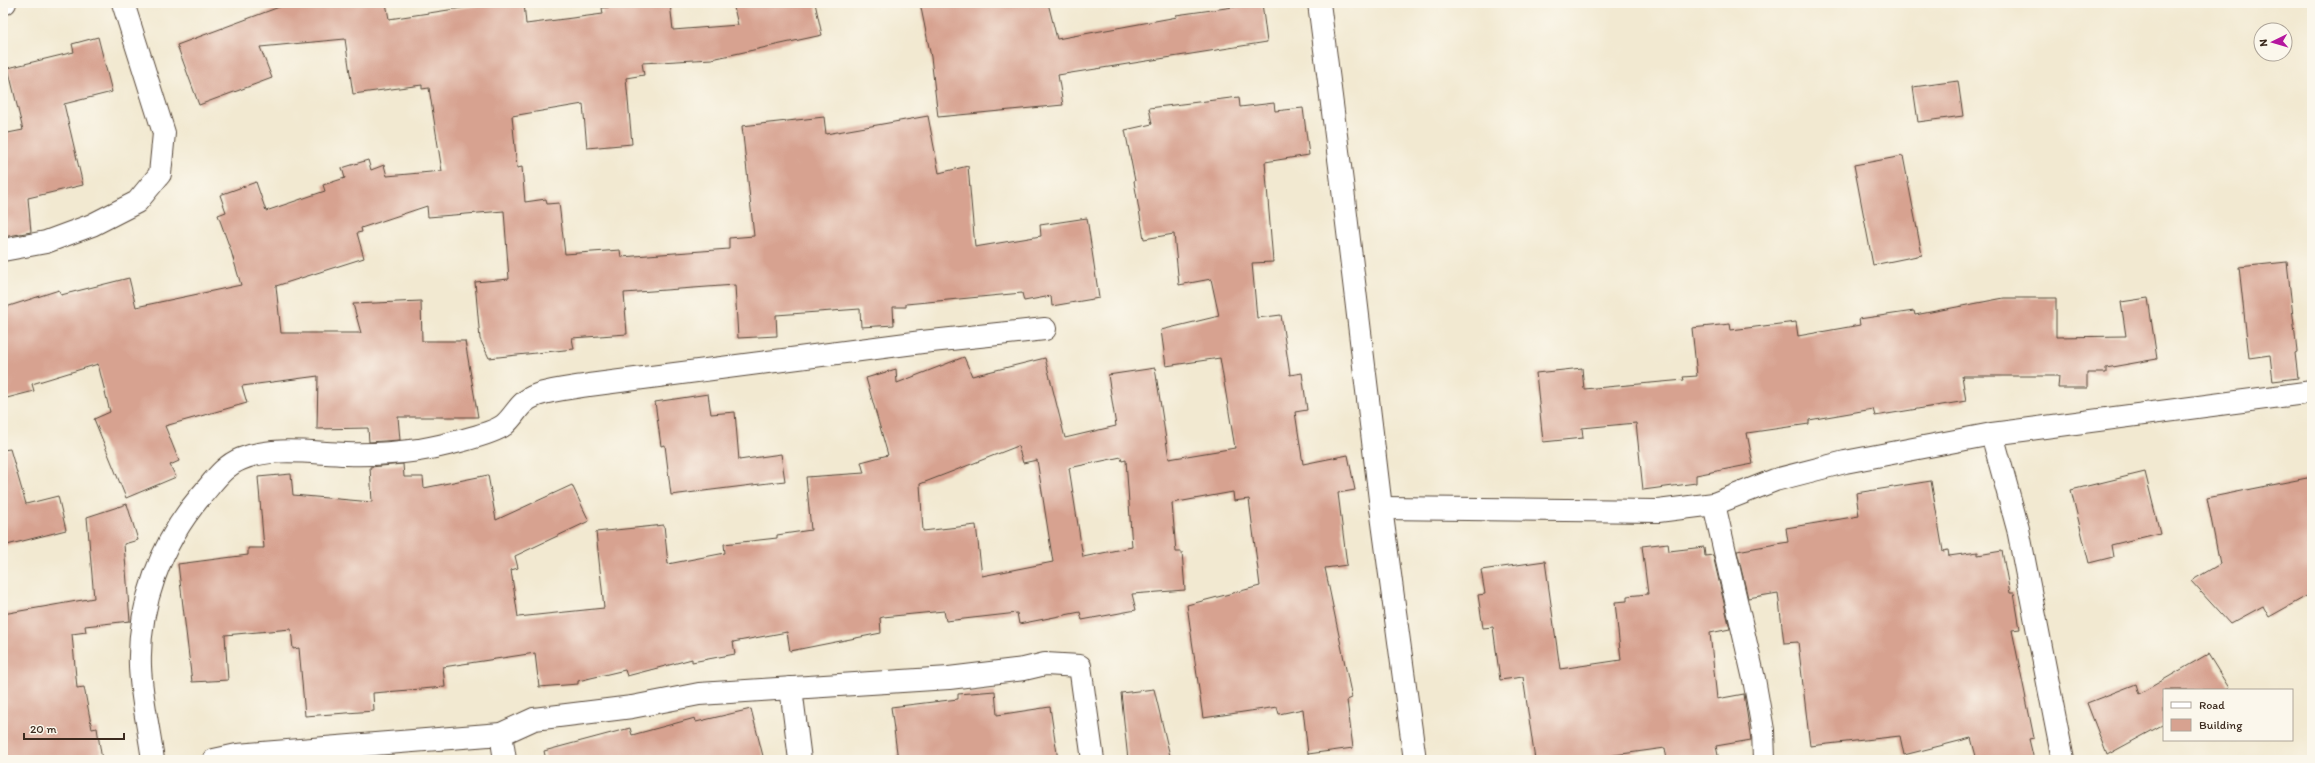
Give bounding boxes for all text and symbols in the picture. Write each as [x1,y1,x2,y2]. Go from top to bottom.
north arrow [2253,22,2293,62]
text: N [2257,39,2270,47]
legend [2163,689,2293,741]
text: Road [2199,698,2225,712]
scale bar [24,715,124,741]
text: Building [2199,718,2243,732]
text: 20 m [30,722,57,736]

